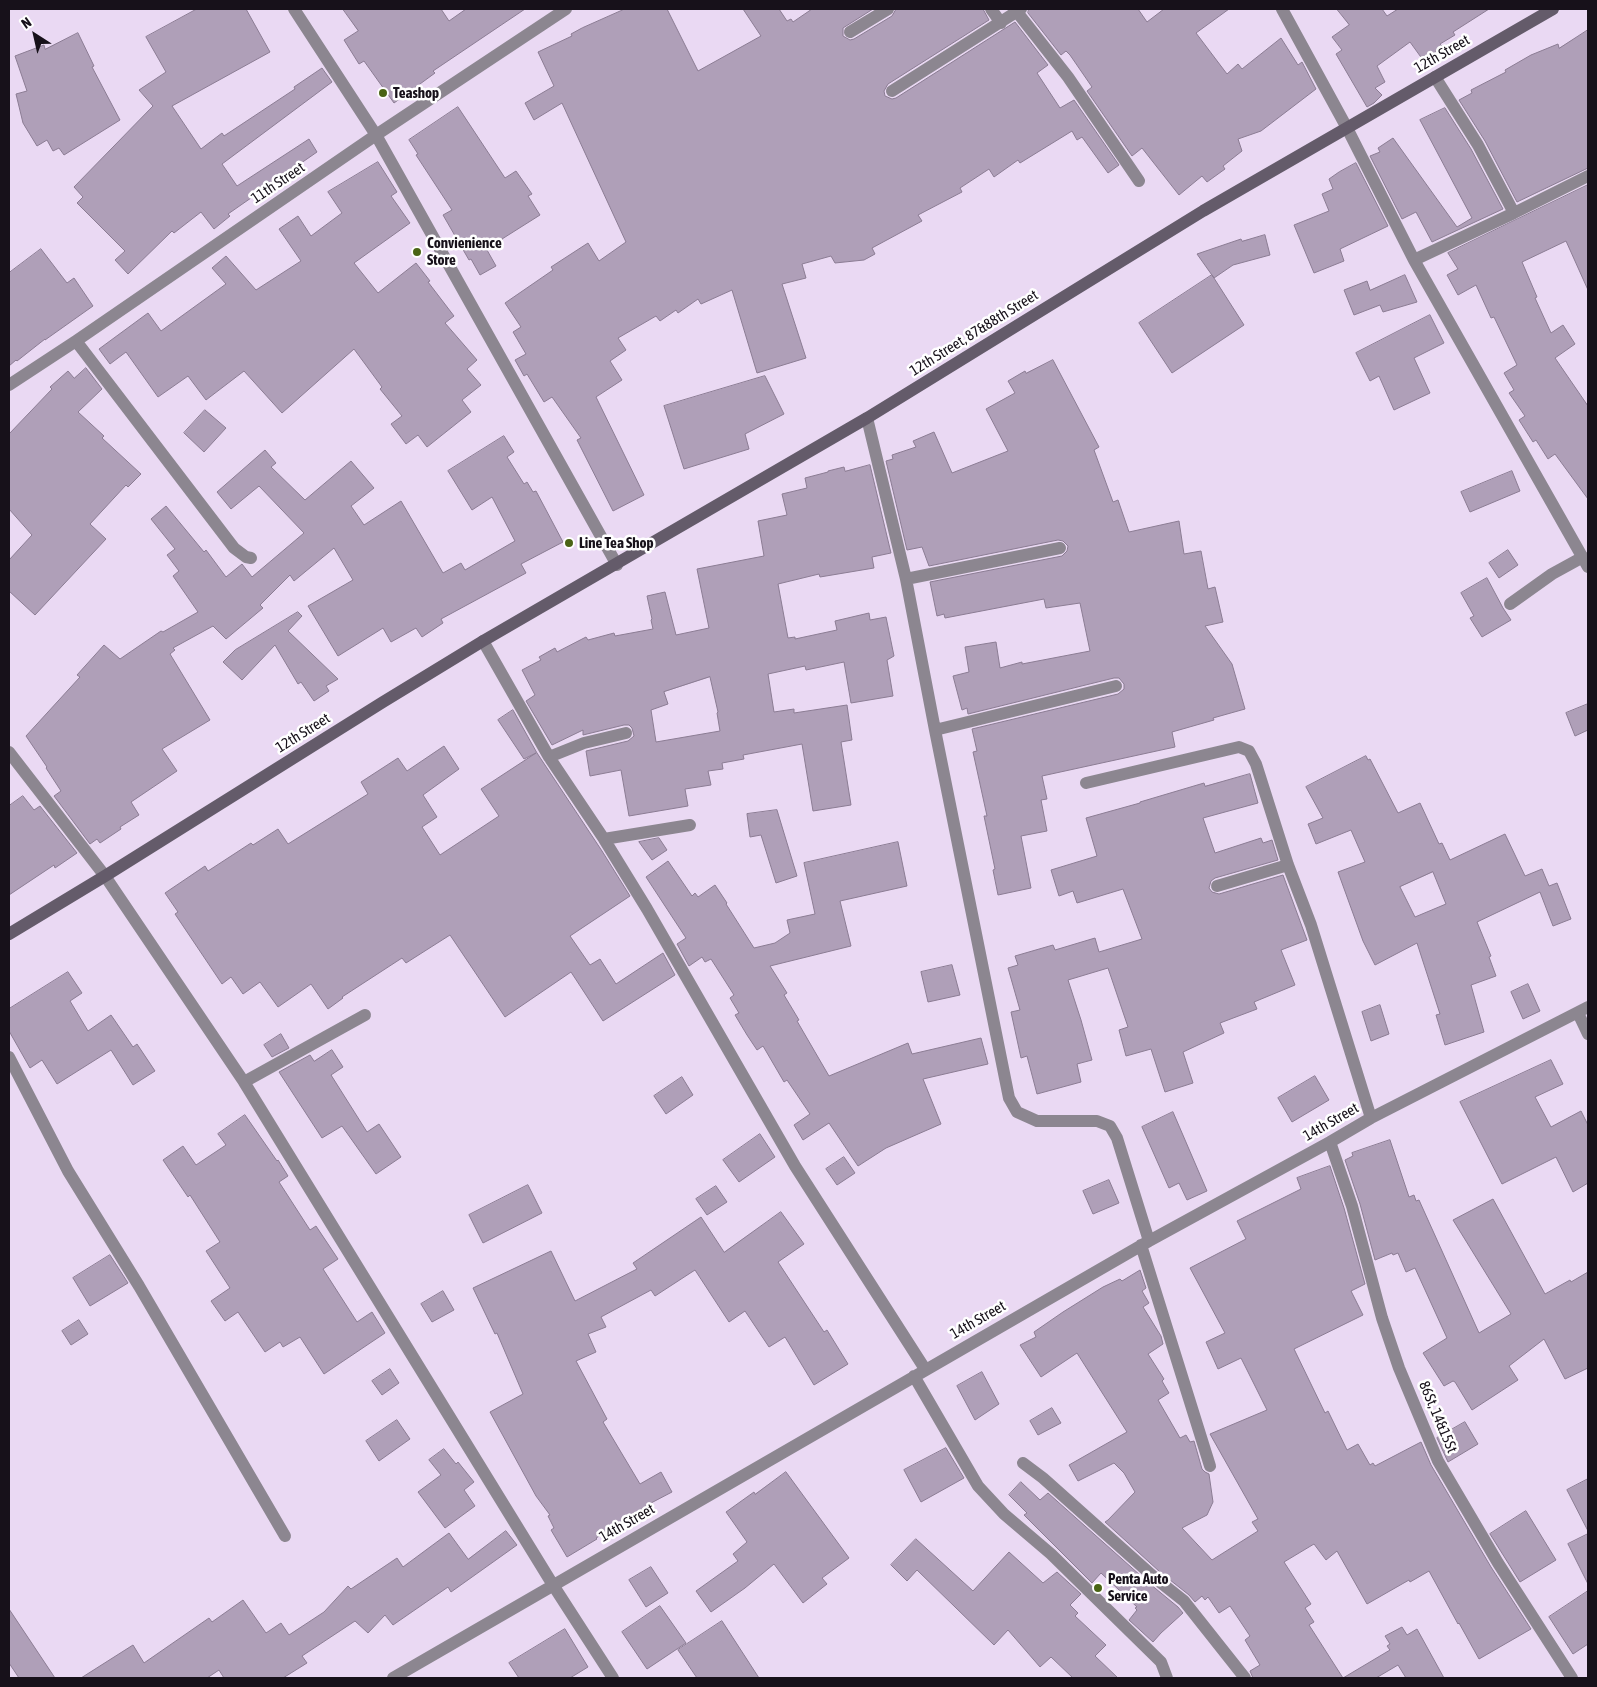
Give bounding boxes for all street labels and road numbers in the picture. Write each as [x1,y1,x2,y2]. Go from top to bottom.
street label: 12th Street [1411,31,1473,77]
street label: 11th Street [248,159,308,207]
street label: 12th Street, 87&88th Street [906,286,1042,380]
street label: 12th Street [273,709,333,757]
street label: 14th Street [1300,1099,1362,1145]
street label: 14th Street [947,1297,1009,1343]
street label: 86St, 14&15St [1415,1378,1461,1456]
street label: 14th Street [596,1500,658,1546]

